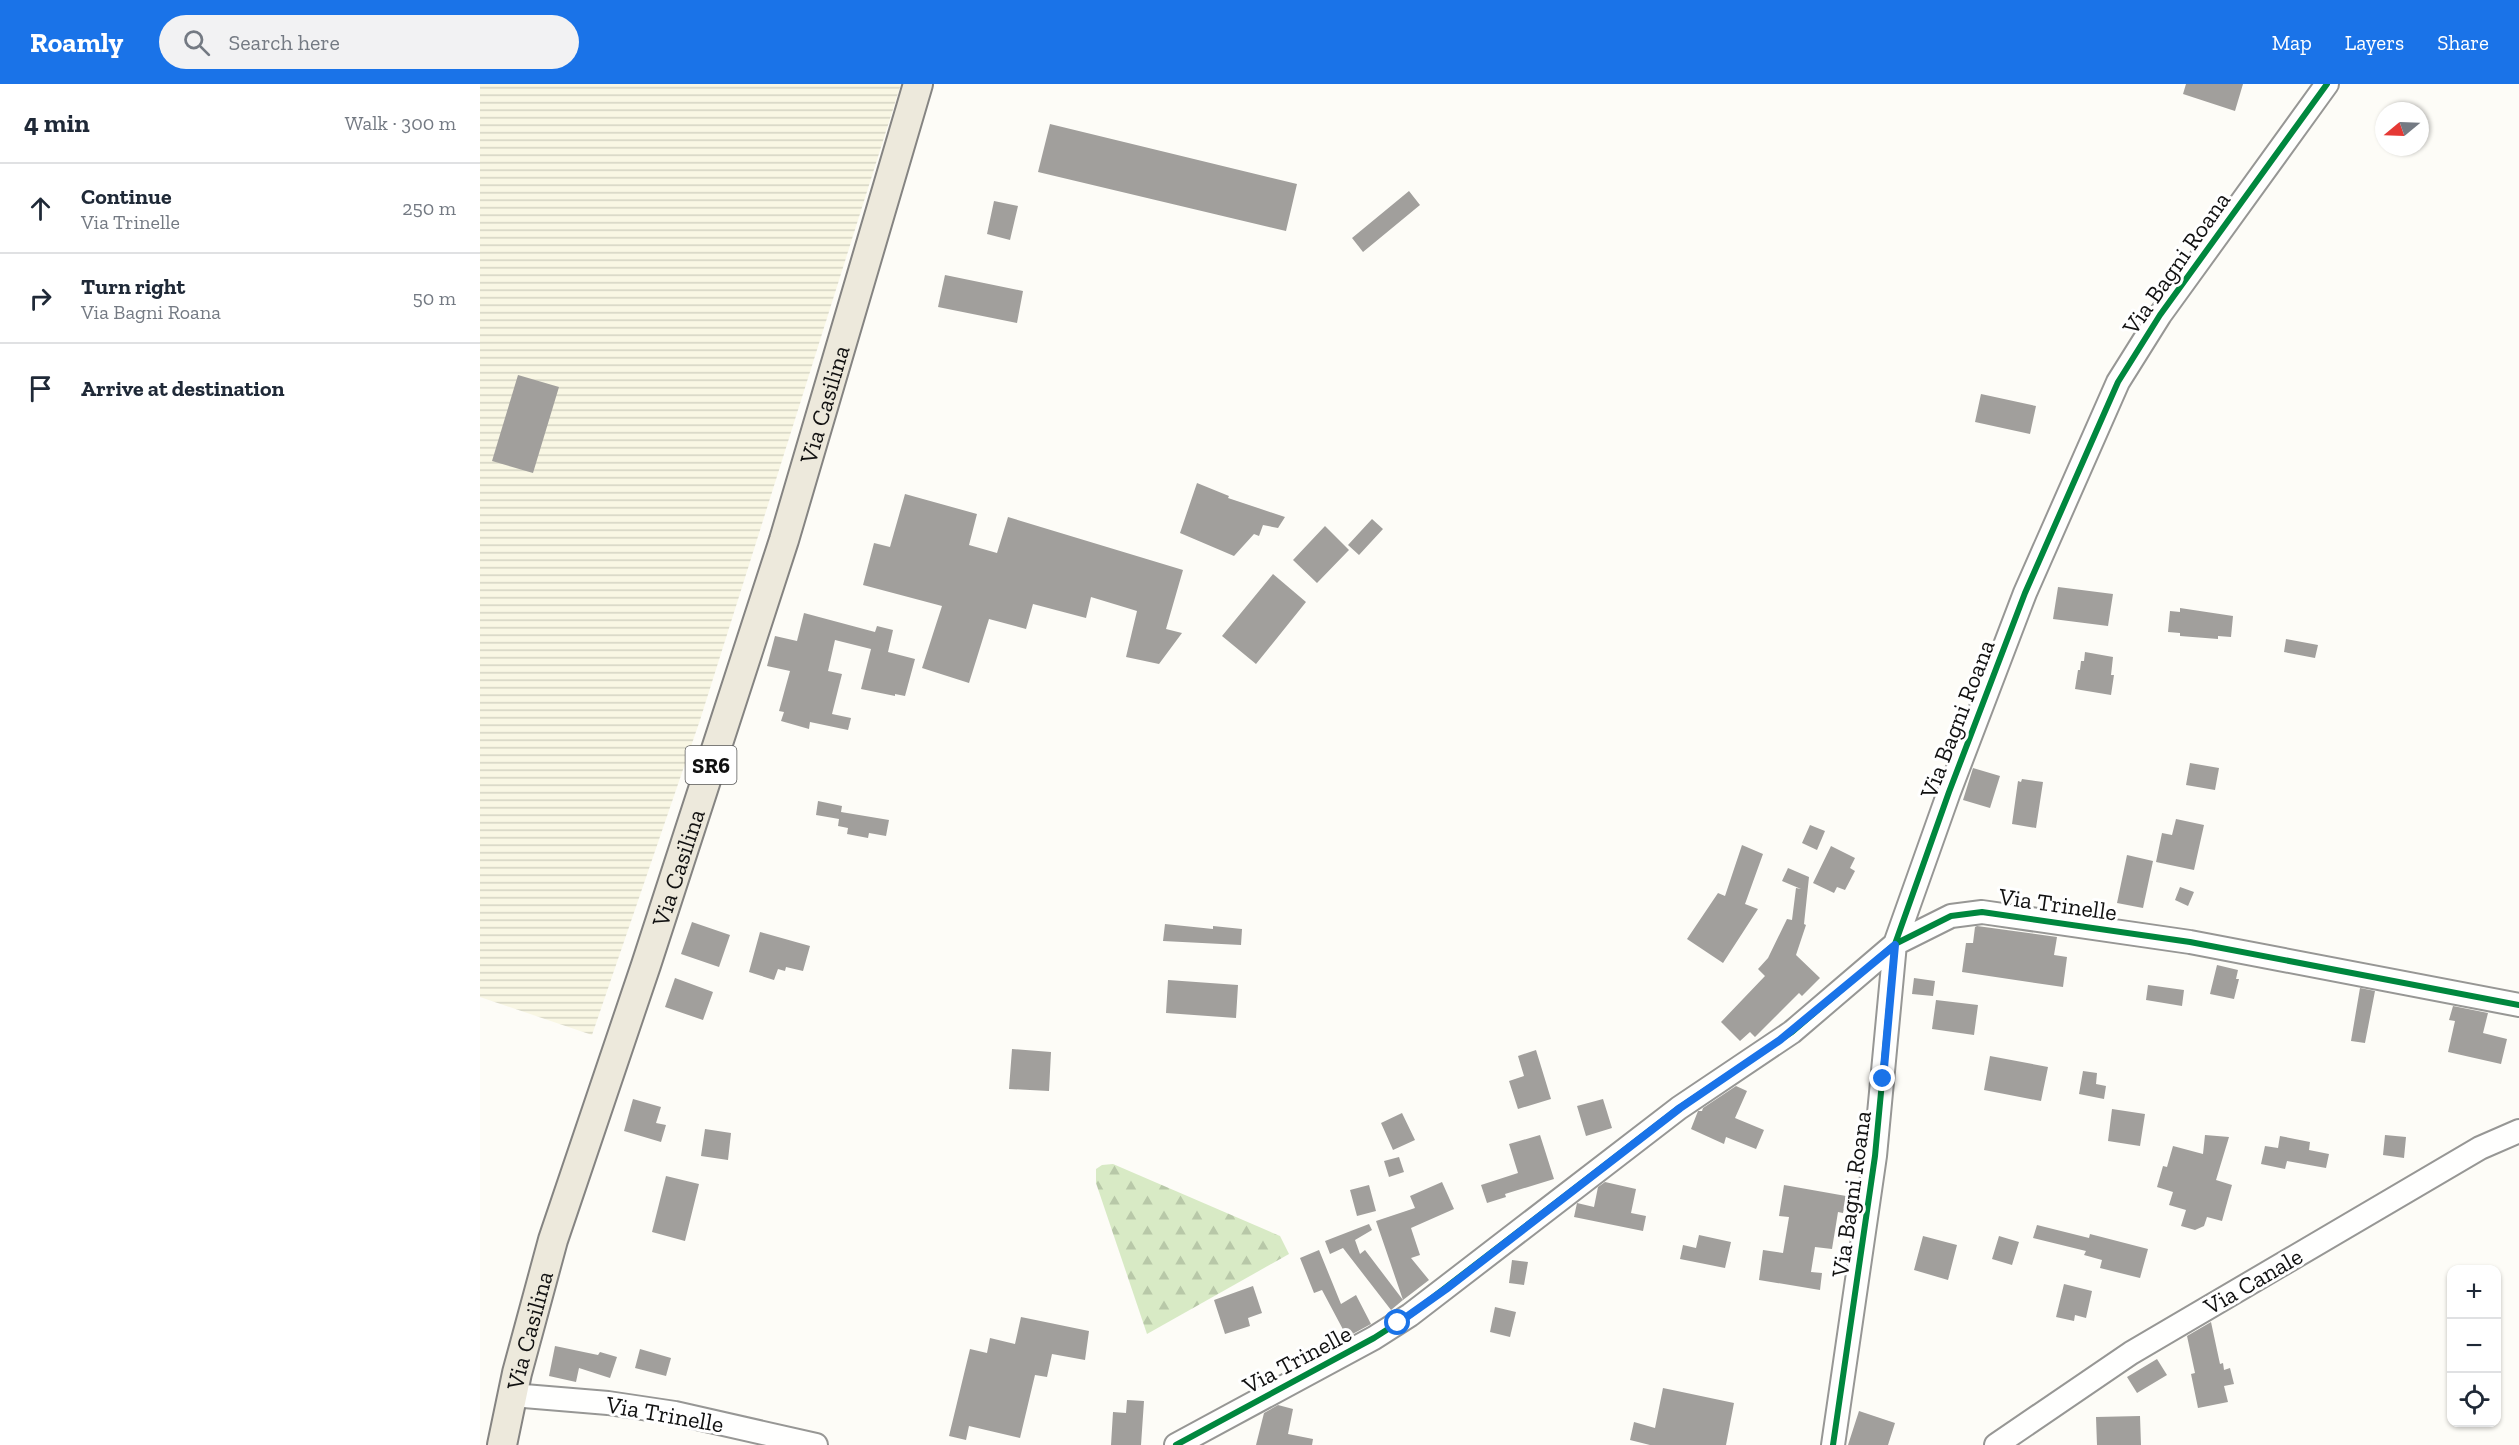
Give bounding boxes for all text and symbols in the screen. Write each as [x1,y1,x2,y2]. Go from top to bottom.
search box [159,15,579,69]
text: Roamly [30,26,123,59]
icon: search [180,26,213,59]
text: Search here [228,29,340,56]
text: Map [2272,30,2312,55]
text: Layers [2345,30,2404,55]
text: Share [2437,30,2489,55]
north arrow [2375,102,2429,156]
text: 4 min [24,107,90,139]
text: Walk · 300 m [345,111,456,135]
text: Continue [81,183,172,210]
street label: Via Bagni Roana [2115,186,2236,341]
icon: ahead [24,192,57,225]
text: 250 m [402,196,456,220]
text: Via Trinelle [81,210,180,234]
text: Turn right [81,273,185,300]
icon: right [24,282,57,315]
text: 50 m [412,286,456,310]
text: Via Bagni Roana [81,300,221,324]
street label: Via Casilina [793,341,855,468]
icon: arrive [24,372,57,405]
text: Arrive at destination [81,375,284,402]
street label: Via Bagni Roana [1913,635,2001,803]
road number: SR6 [686,746,736,784]
street label: Via Casilina [645,805,710,931]
street label: Via Trinelle [1996,881,2119,927]
route end [1869,1065,1895,1091]
street label: Via Bagni Roana [1825,1109,1877,1280]
street label: Via Canale [2198,1241,2307,1321]
map controls [2447,1265,2501,1427]
button: + [2447,1265,2501,1319]
street label: Via Casilina [499,1267,559,1393]
route start [1384,1309,1410,1335]
street label: Via Trinelle [1237,1318,1356,1400]
button: − [2447,1319,2501,1373]
button: locate [2447,1373,2501,1427]
street label: Via Trinelle [603,1389,726,1439]

